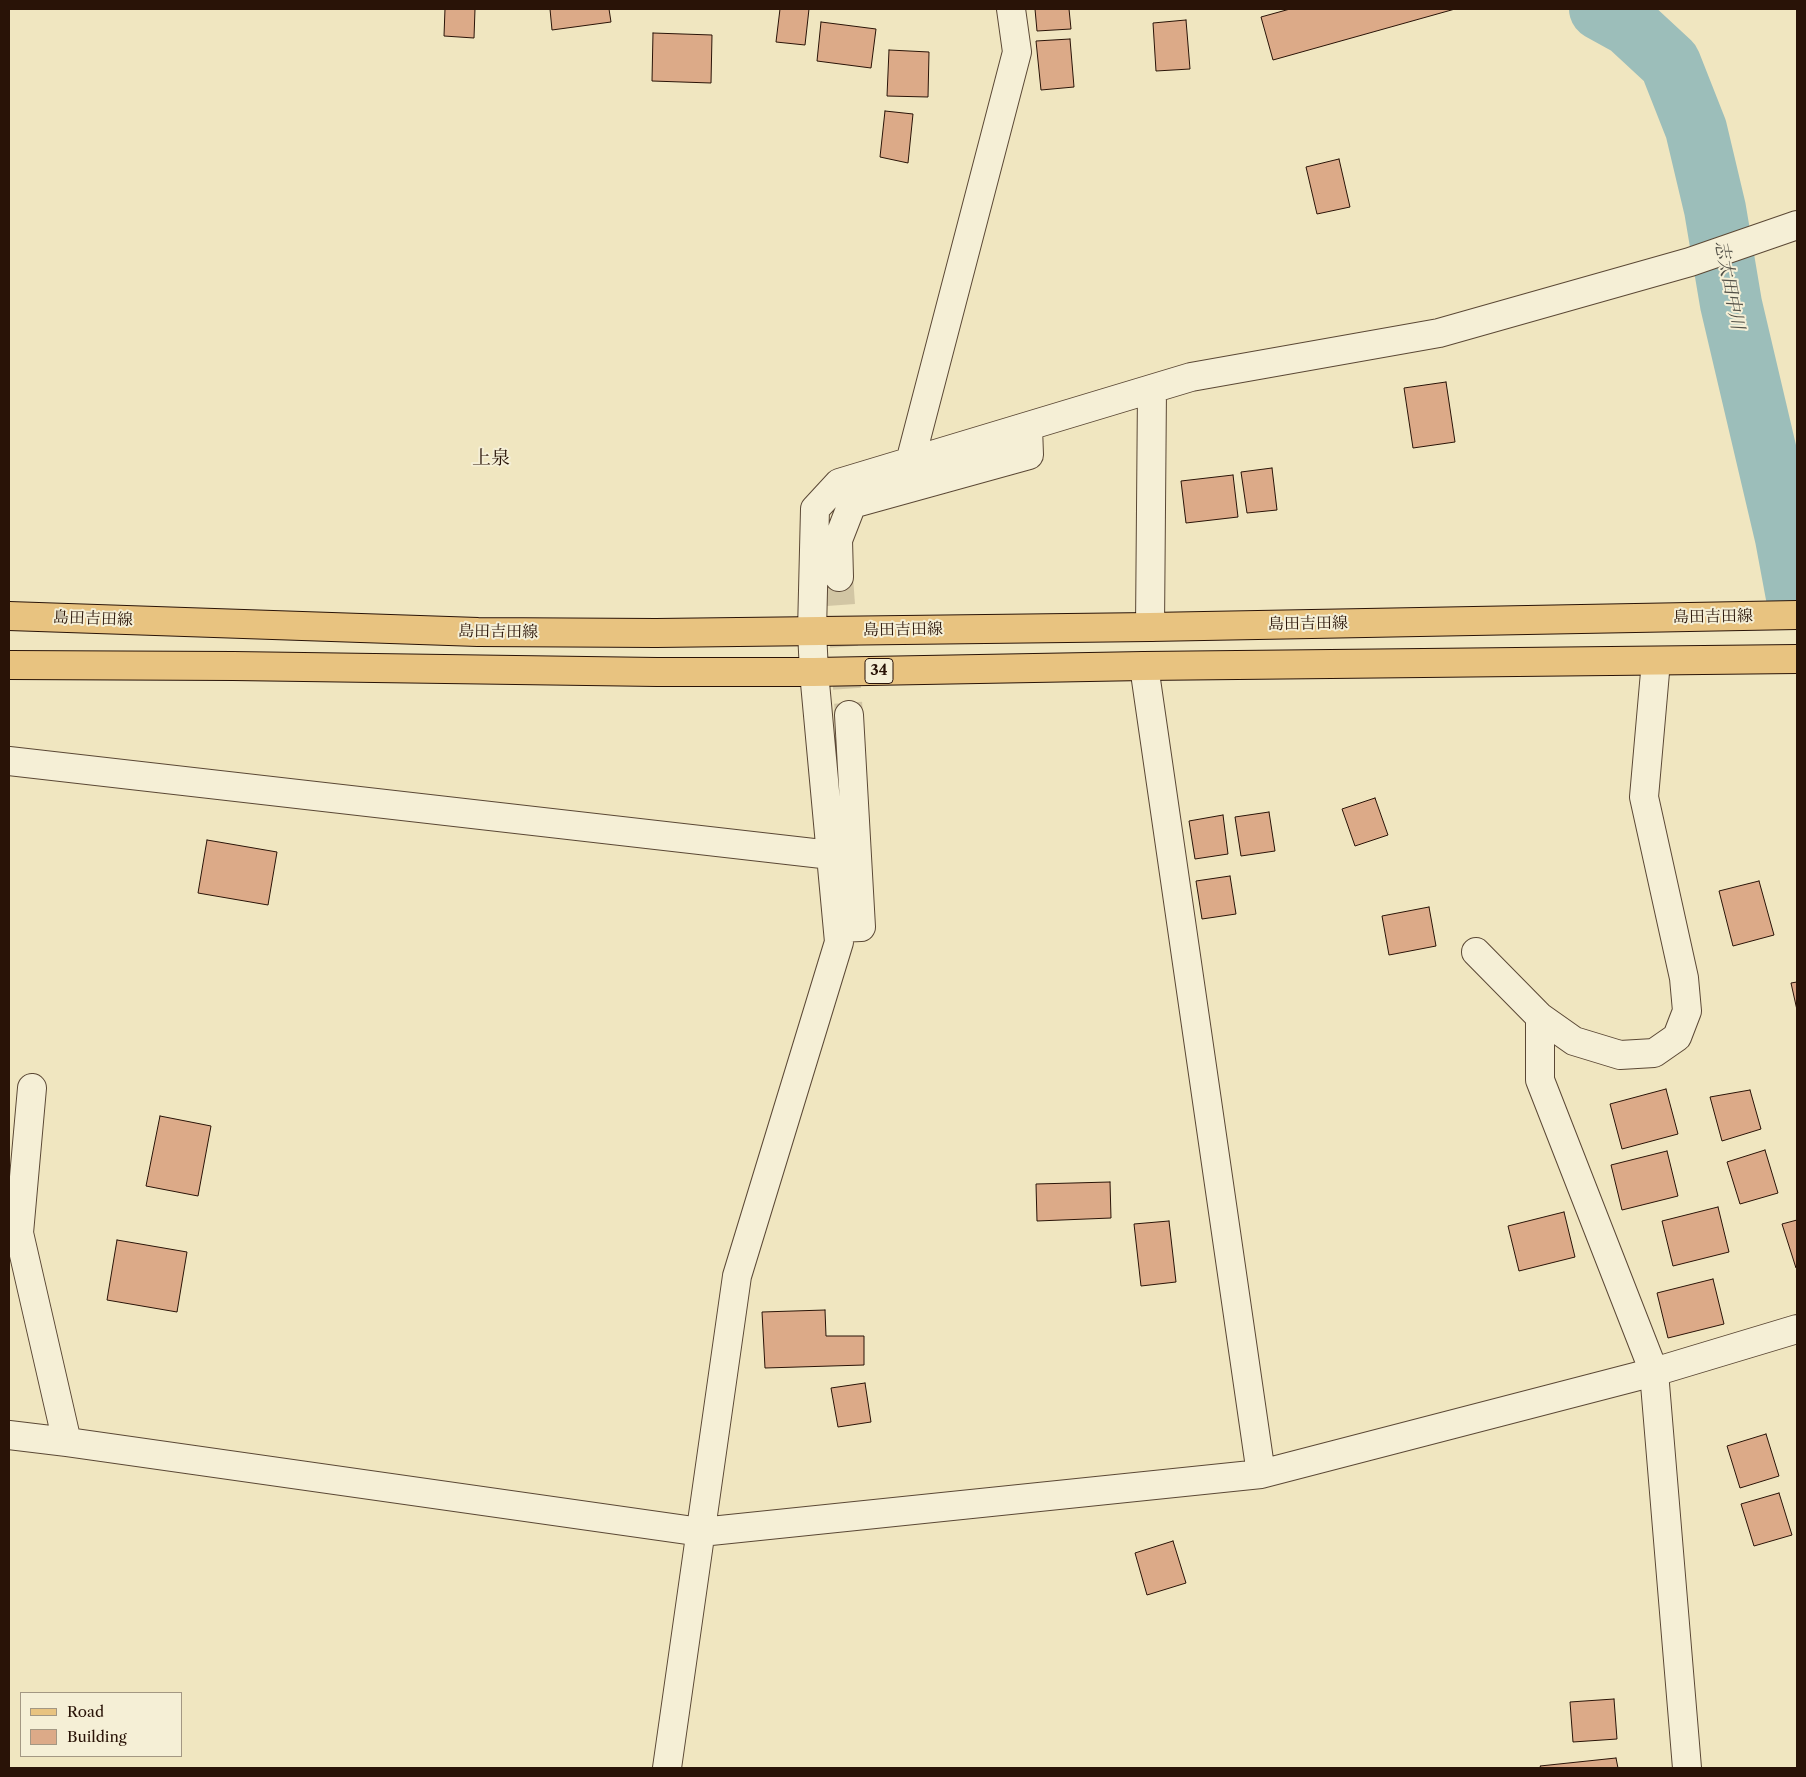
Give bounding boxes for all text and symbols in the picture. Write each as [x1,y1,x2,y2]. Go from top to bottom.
water label: 志太田中川 [1710,239,1748,331]
district label: 上泉 [472,448,510,470]
street label: 島田吉田線 [1673,607,1753,627]
street label: 島田吉田線 [53,608,133,630]
street label: 島田吉田線 [1268,614,1348,634]
street label: 島田吉田線 [863,620,943,640]
street label: 島田吉田線 [458,622,538,642]
road number: 34 [865,658,893,684]
legend [20,1692,182,1757]
text: Road [67,1702,104,1721]
text: Building [67,1727,127,1746]

